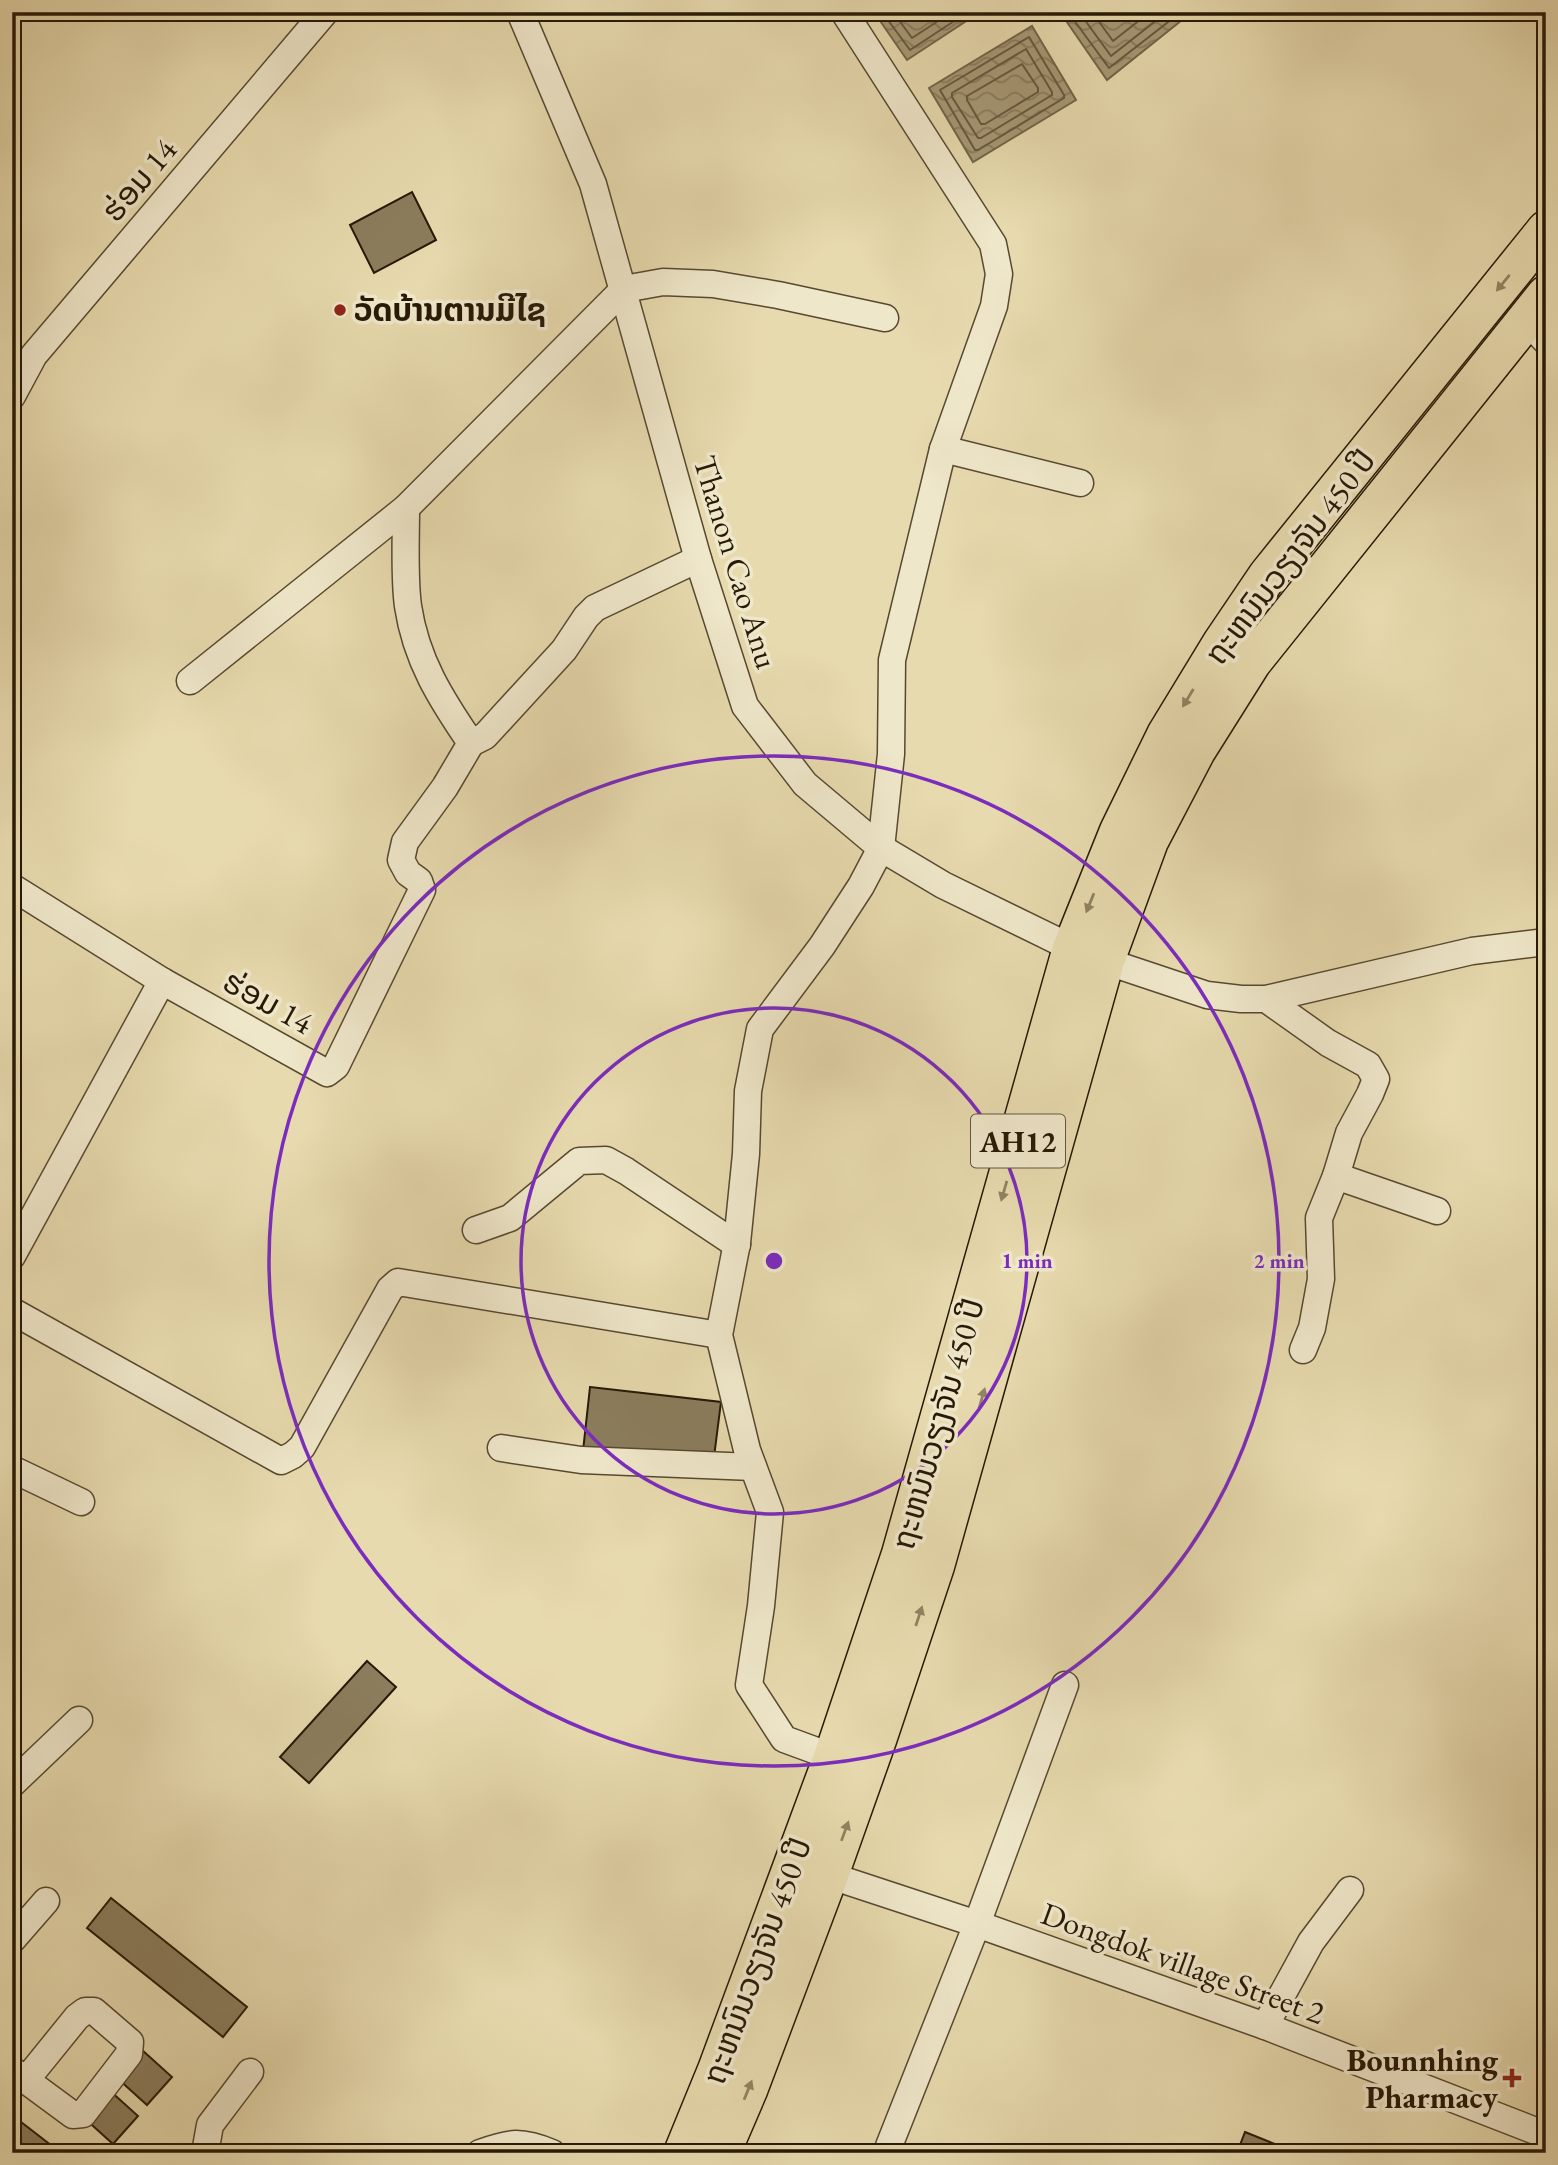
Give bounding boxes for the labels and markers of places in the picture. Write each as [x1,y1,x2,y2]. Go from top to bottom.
place label: ວັດບ້ານຕານມີໄຊ [354,289,546,331]
marker: ວັດບ້ານຕານມີໄຊ [332,302,348,318]
centre of rings [762,1249,786,1273]
place label: Bounnhing Pharmacy [1347,2039,1499,2118]
marker: Bounnhing Pharmacy [1504,2070,1520,2086]

